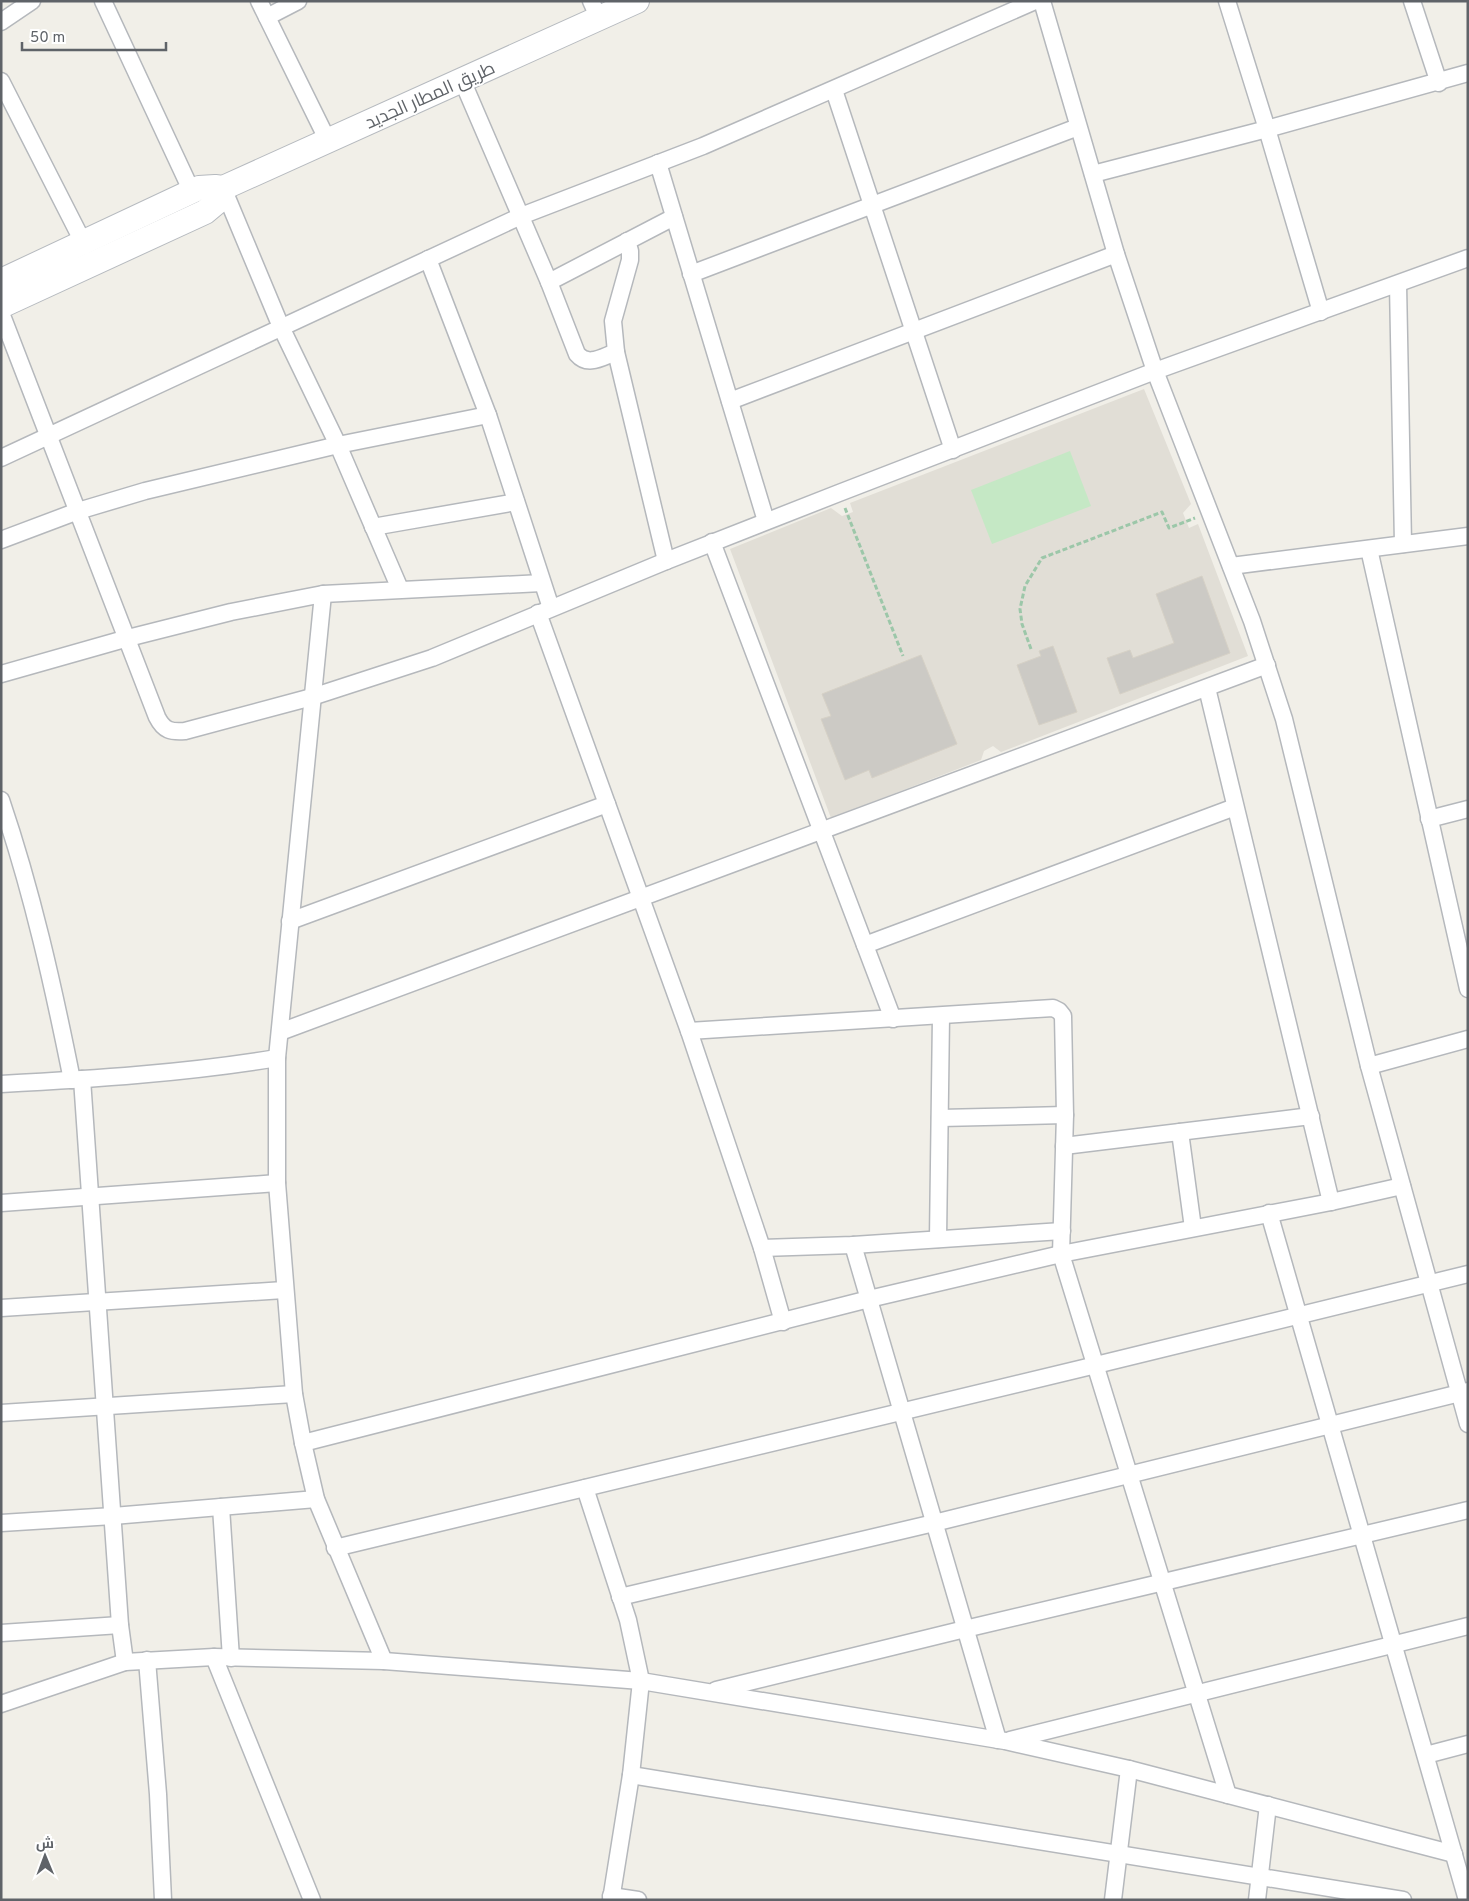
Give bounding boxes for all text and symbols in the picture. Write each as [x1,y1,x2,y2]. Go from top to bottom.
scale bar [22,20,166,52]
text: 50 m [30,29,65,48]
street label: طريق المطار الجديد [362,57,499,135]
north arrow [20,1831,70,1881]
text: ش [36,1835,54,1853]

